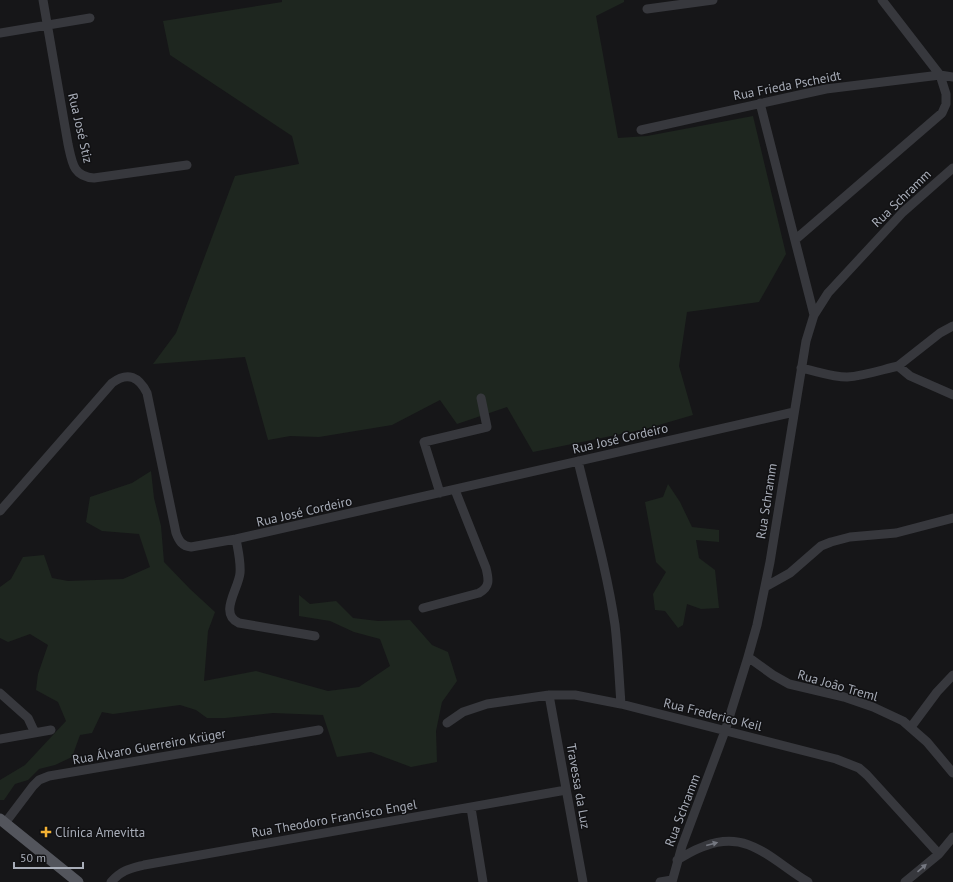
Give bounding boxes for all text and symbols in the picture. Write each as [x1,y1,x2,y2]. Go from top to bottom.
street label: Rua Frieda Pscheidt [732,67,843,104]
street label: Rua José Stiz [64,91,97,165]
street label: Rua Schramm [868,166,935,231]
street label: Rua José Cordeiro [571,419,670,458]
street label: Rua Schramm [752,462,781,540]
street label: Rua José Cordeiro [255,492,354,531]
street label: Rua João Treml [796,666,880,705]
street label: Rua Frederico Keil [662,694,764,735]
street label: Rua Álvaro Guerreiro Krüger [71,725,228,768]
street label: Travessa da Luz [563,742,594,830]
street label: Rua Schramm [661,771,704,849]
street label: Rua Theodoro Francisco Engel [250,796,418,841]
place label: Clínica Amevitta [55,824,145,841]
marker: Clínica Amevitta [40,826,52,838]
one-way arrow [707,841,719,847]
scale bar [14,844,83,870]
text: 50 m [20,850,46,865]
one-way arrow [917,864,928,873]

